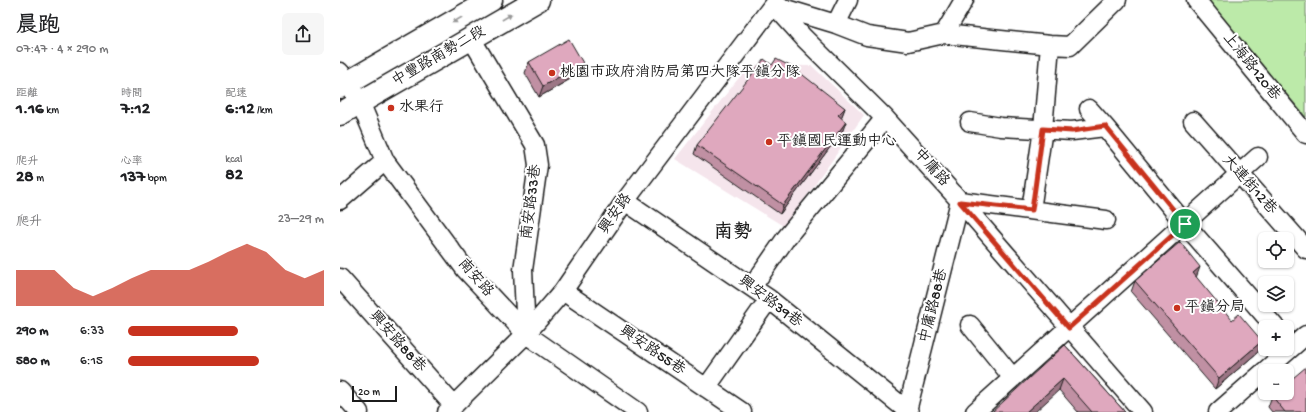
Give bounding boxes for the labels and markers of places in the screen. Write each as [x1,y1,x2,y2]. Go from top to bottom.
place label: 桃園市政府消防局第四大隊平鎮分隊 [560,63,800,82]
marker: 桃園市政府消防局第四大隊平鎮分隊 [547,68,557,78]
place label: 水果行 [399,99,444,117]
marker: 水果行 [386,103,396,113]
place label: 平鎮國民運動中心 [777,133,897,151]
marker: 平鎮國民運動中心 [764,137,774,147]
pin [1168,207,1202,241]
place label: 平鎮分局 [1185,298,1245,317]
marker: 平鎮分局 [1172,303,1182,313]

